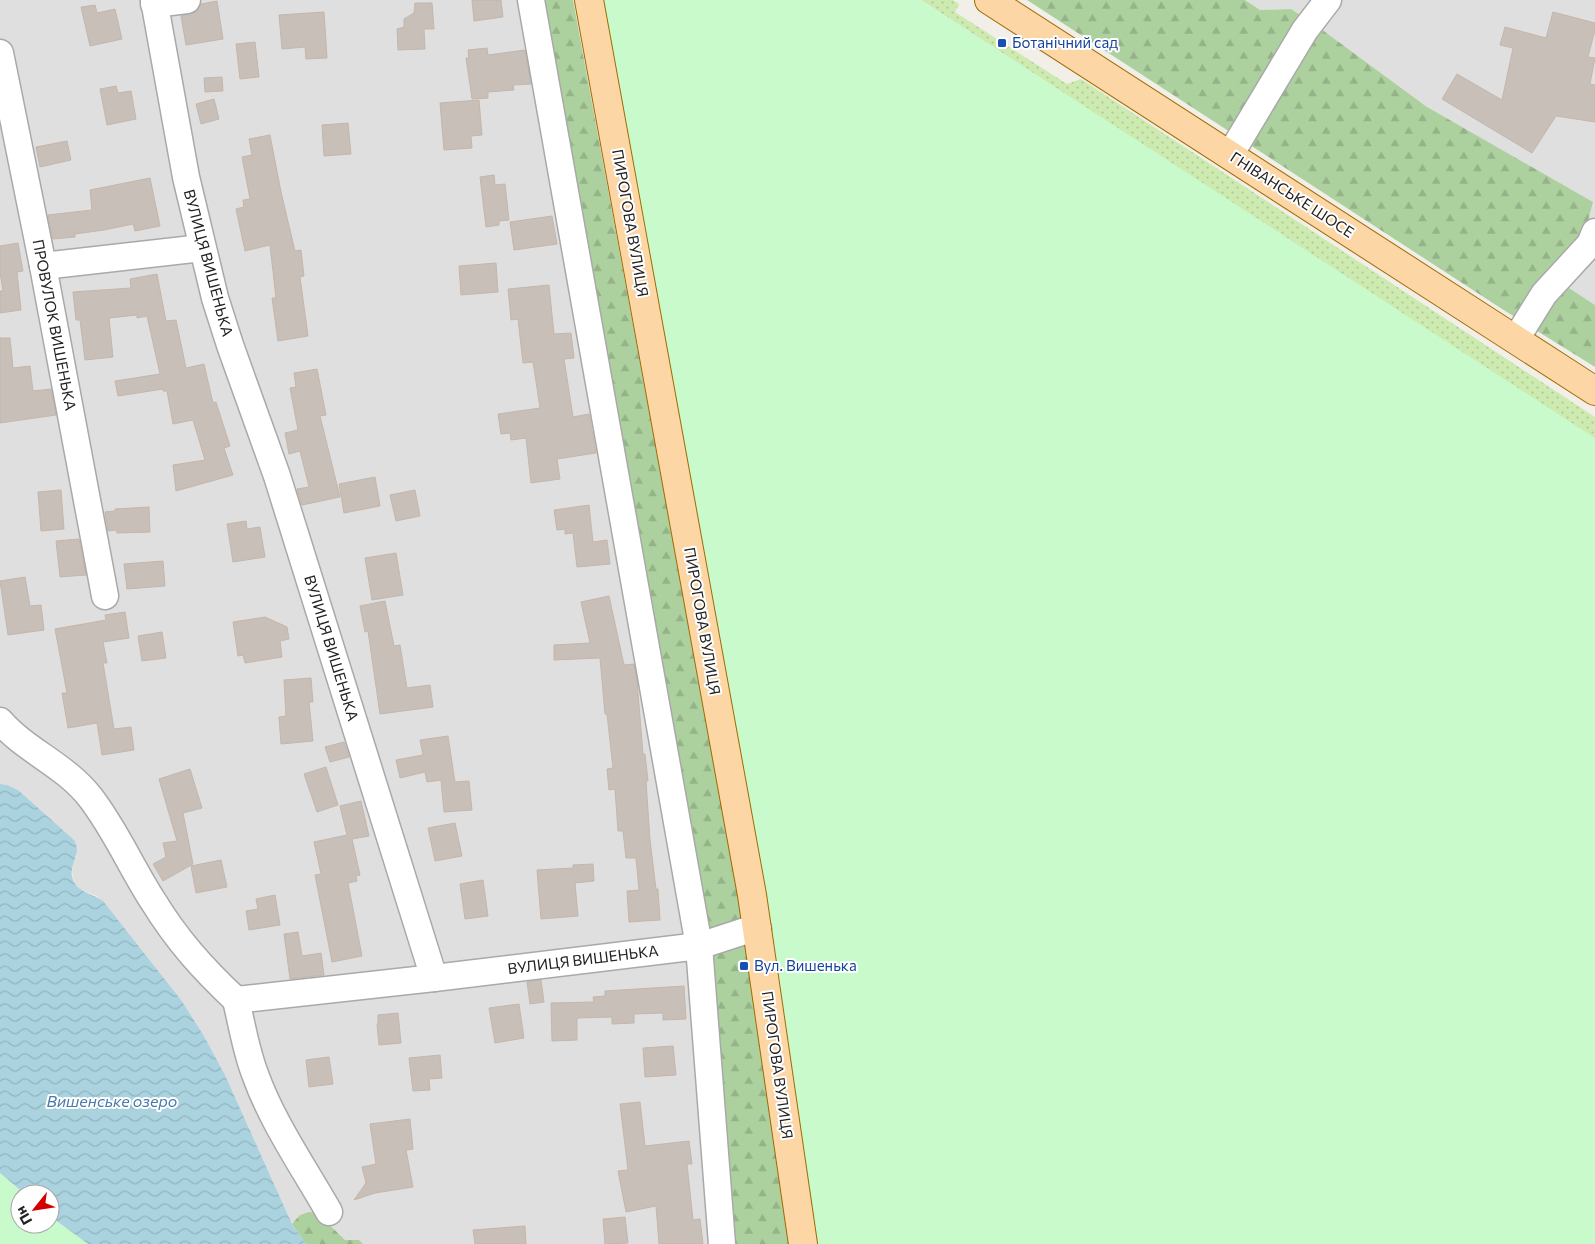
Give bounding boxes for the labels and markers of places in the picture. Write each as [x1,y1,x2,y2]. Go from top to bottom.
place label: Ботанічний сад [1012,33,1118,51]
marker: Ботанічний сад [996,37,1008,49]
place label: Вул. Вишенька [754,956,857,974]
marker: Вул. Вишенька [738,960,750,972]

